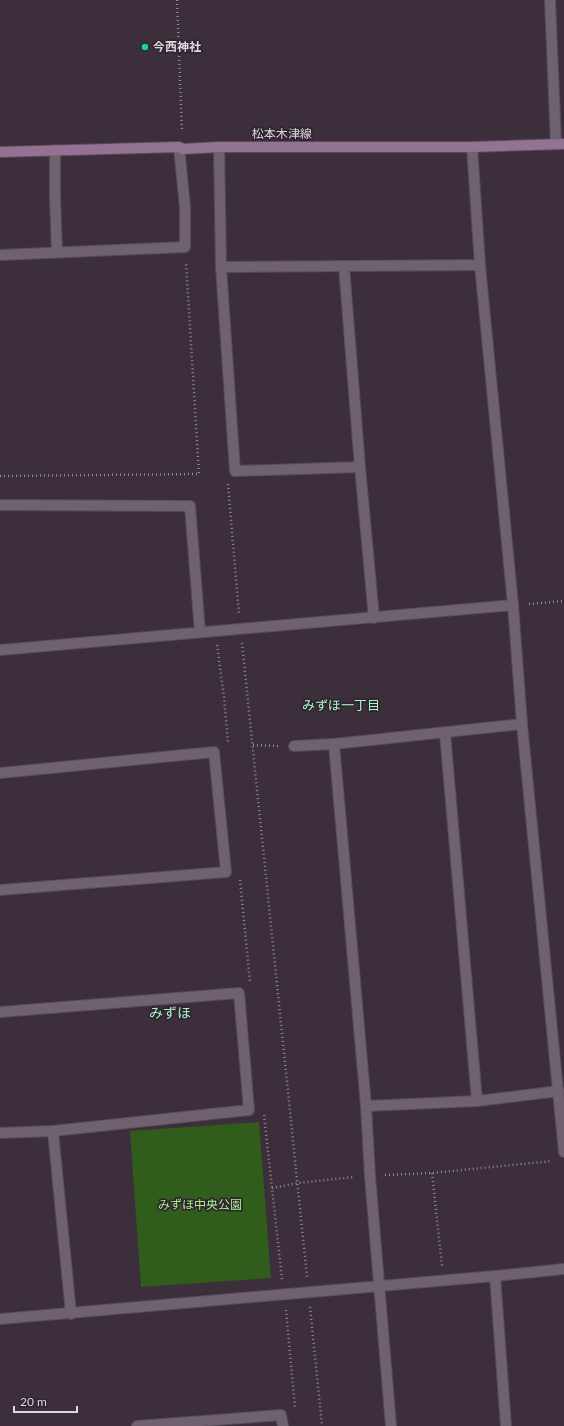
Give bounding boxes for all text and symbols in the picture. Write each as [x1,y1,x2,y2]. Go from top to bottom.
place label: 今西神社 [153,39,201,54]
marker: 今西神社 [140,42,150,52]
street label: 松本木津線 [252,126,312,141]
district label: みずほ一丁目 [302,697,380,713]
district label: みずほ [149,1004,191,1021]
park label: みずほ中央公園 [158,1197,242,1212]
scale bar [14,1388,77,1414]
text: 20 m [20,1394,47,1409]

